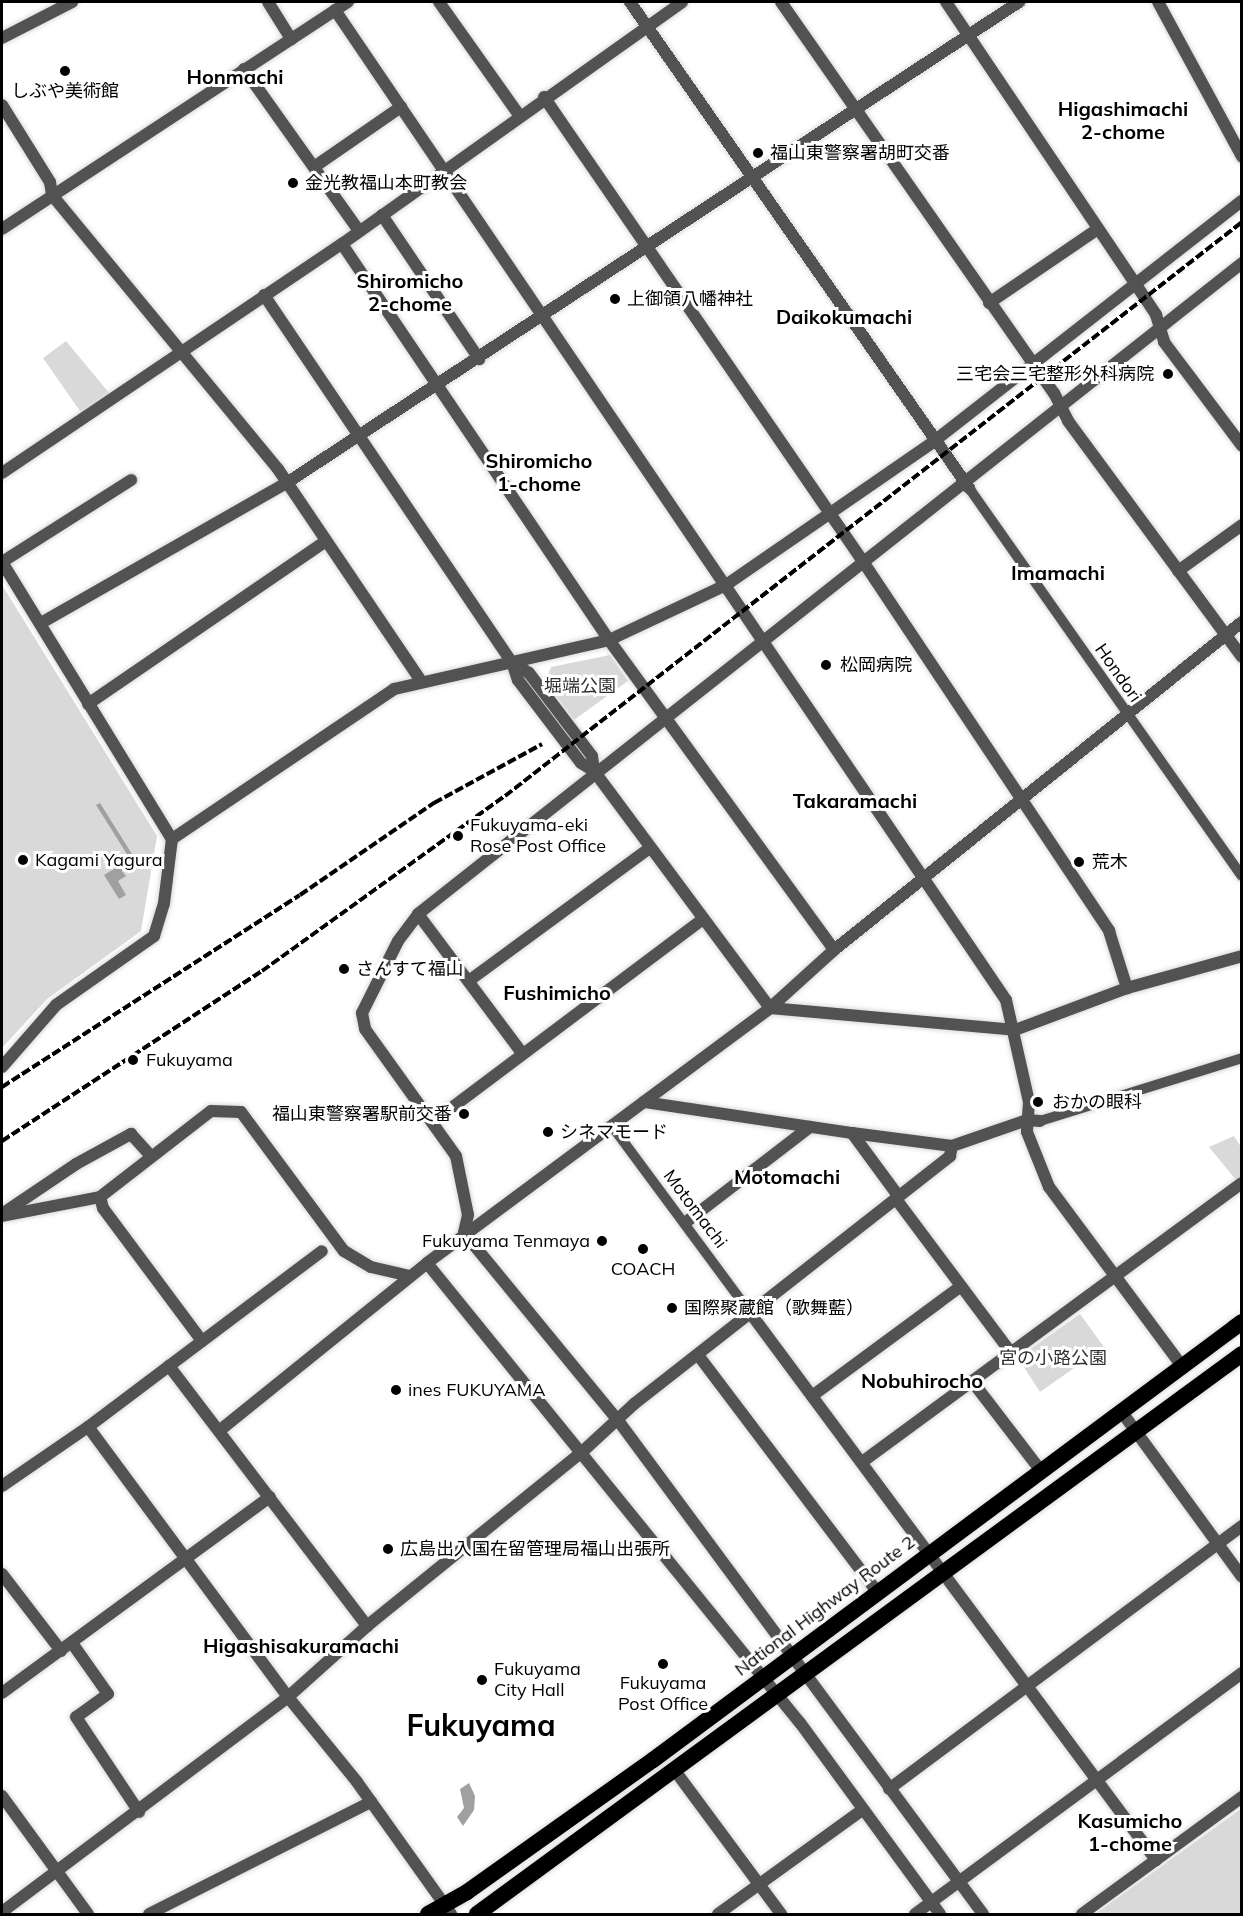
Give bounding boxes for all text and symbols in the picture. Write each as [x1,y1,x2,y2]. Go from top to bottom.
marker: しぶや美術館 [58,64,72,78]
district label: Honmachi [186,64,284,88]
place label: しぶや美術館 [11,80,119,102]
district label: Higashimachi 2-chome [1058,97,1188,144]
place label: 福山東警察署胡町交番 [770,142,950,164]
marker: 福山東警察署胡町交番 [751,146,765,160]
place label: 金光教福山本町教会 [305,172,467,194]
marker: 金光教福山本町教会 [286,176,300,190]
district label: Shiromicho 2-chome [357,268,463,315]
place label: 上御領八幡神社 [627,288,753,310]
marker: 上御領八幡神社 [608,292,622,306]
district label: Daikokumachi [776,304,912,328]
place label: 三宅会三宅整形外科病院 [956,363,1154,385]
marker: 三宅会三宅整形外科病院 [1159,365,1177,383]
district label: Shiromicho 1-chome [486,448,592,495]
district label: Imamachi [1011,560,1105,584]
street label: Hondori [1090,640,1146,706]
place label: 松岡病院 [840,654,912,676]
marker: 松岡病院 [817,656,835,674]
park label: 堀端公園 [544,675,616,697]
district label: Takaramachi [793,788,917,812]
place label: Fukuyama-eki Rose Post Office [470,815,606,858]
marker: Fukuyama-eki Rose Post Office [451,829,465,843]
place label: Kagami Yagura [35,849,162,871]
place label: 荒木 [1092,851,1128,873]
marker: Kagami Yagura [16,853,30,867]
marker: 荒木 [1070,853,1088,871]
place label: さんすて福山 [356,958,464,980]
marker: さんすて福山 [337,962,351,976]
district label: Fushimicho [503,980,611,1004]
place label: Fukuyama [146,1049,233,1071]
marker: Fukuyama [124,1051,142,1069]
place label: おかの眼科 [1052,1091,1142,1113]
marker: おかの眼科 [1029,1093,1047,1111]
place label: 福山東警察署駅前交番 [272,1103,452,1125]
marker: 福山東警察署駅前交番 [457,1107,471,1121]
place label: シネマモード [560,1121,668,1143]
marker: シネマモード [541,1125,555,1139]
district label: Motomachi [734,1164,840,1188]
street label: Motomachi [659,1166,731,1252]
place label: Fukuyama Tenmaya [422,1230,590,1252]
marker: Fukuyama Tenmaya [595,1234,609,1248]
marker: COACH [636,1242,650,1256]
place label: COACH [611,1258,675,1280]
place label: 国際聚蔵館（歌舞藍） [684,1297,864,1319]
marker: 国際聚蔵館（歌舞藍） [665,1301,679,1315]
park label: 宮の小路公園 [999,1347,1107,1369]
district label: Nobuhirocho [861,1368,983,1392]
place label: ines FUKUYAMA [408,1379,546,1401]
marker: ines FUKUYAMA [389,1383,403,1397]
street label: National Highway Route 2 [731,1531,919,1681]
place label: 広島出入国在留管理局福山出張所 [400,1538,670,1560]
marker: 広島出入国在留管理局福山出張所 [381,1542,395,1556]
district label: Higashisakuramachi [203,1633,399,1657]
marker: Fukuyama Post Office [656,1657,670,1671]
place label: Fukuyama City Hall [494,1659,581,1702]
marker: Fukuyama City Hall [475,1673,489,1687]
place label: Fukuyama Post Office [618,1673,708,1716]
district label: Fukuyama [406,1707,556,1743]
district label: Kasumicho 1-chome [1078,1808,1182,1855]

